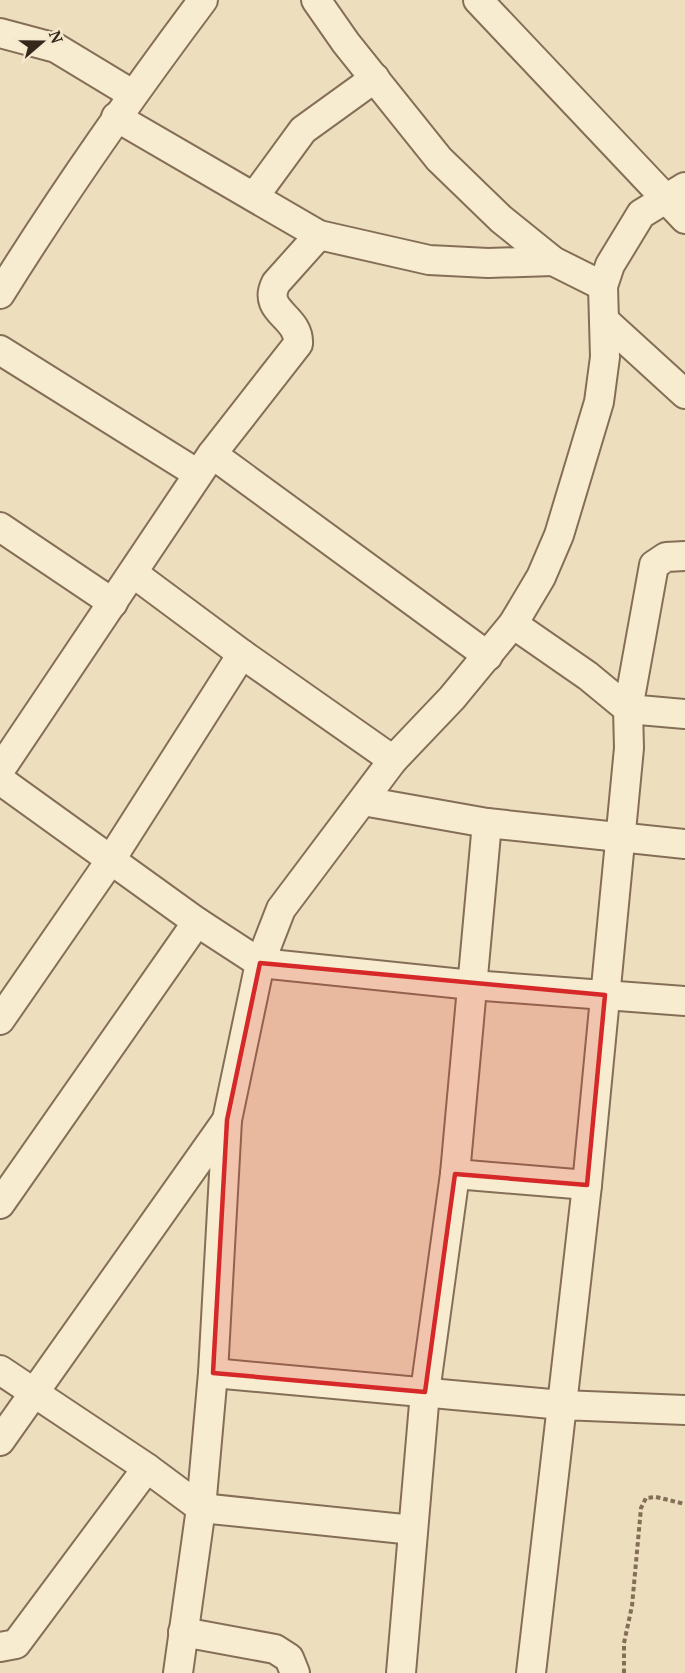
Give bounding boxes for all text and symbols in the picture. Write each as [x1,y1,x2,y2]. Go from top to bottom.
north arrow [12,12,72,72]
text: N [44,27,69,46]

